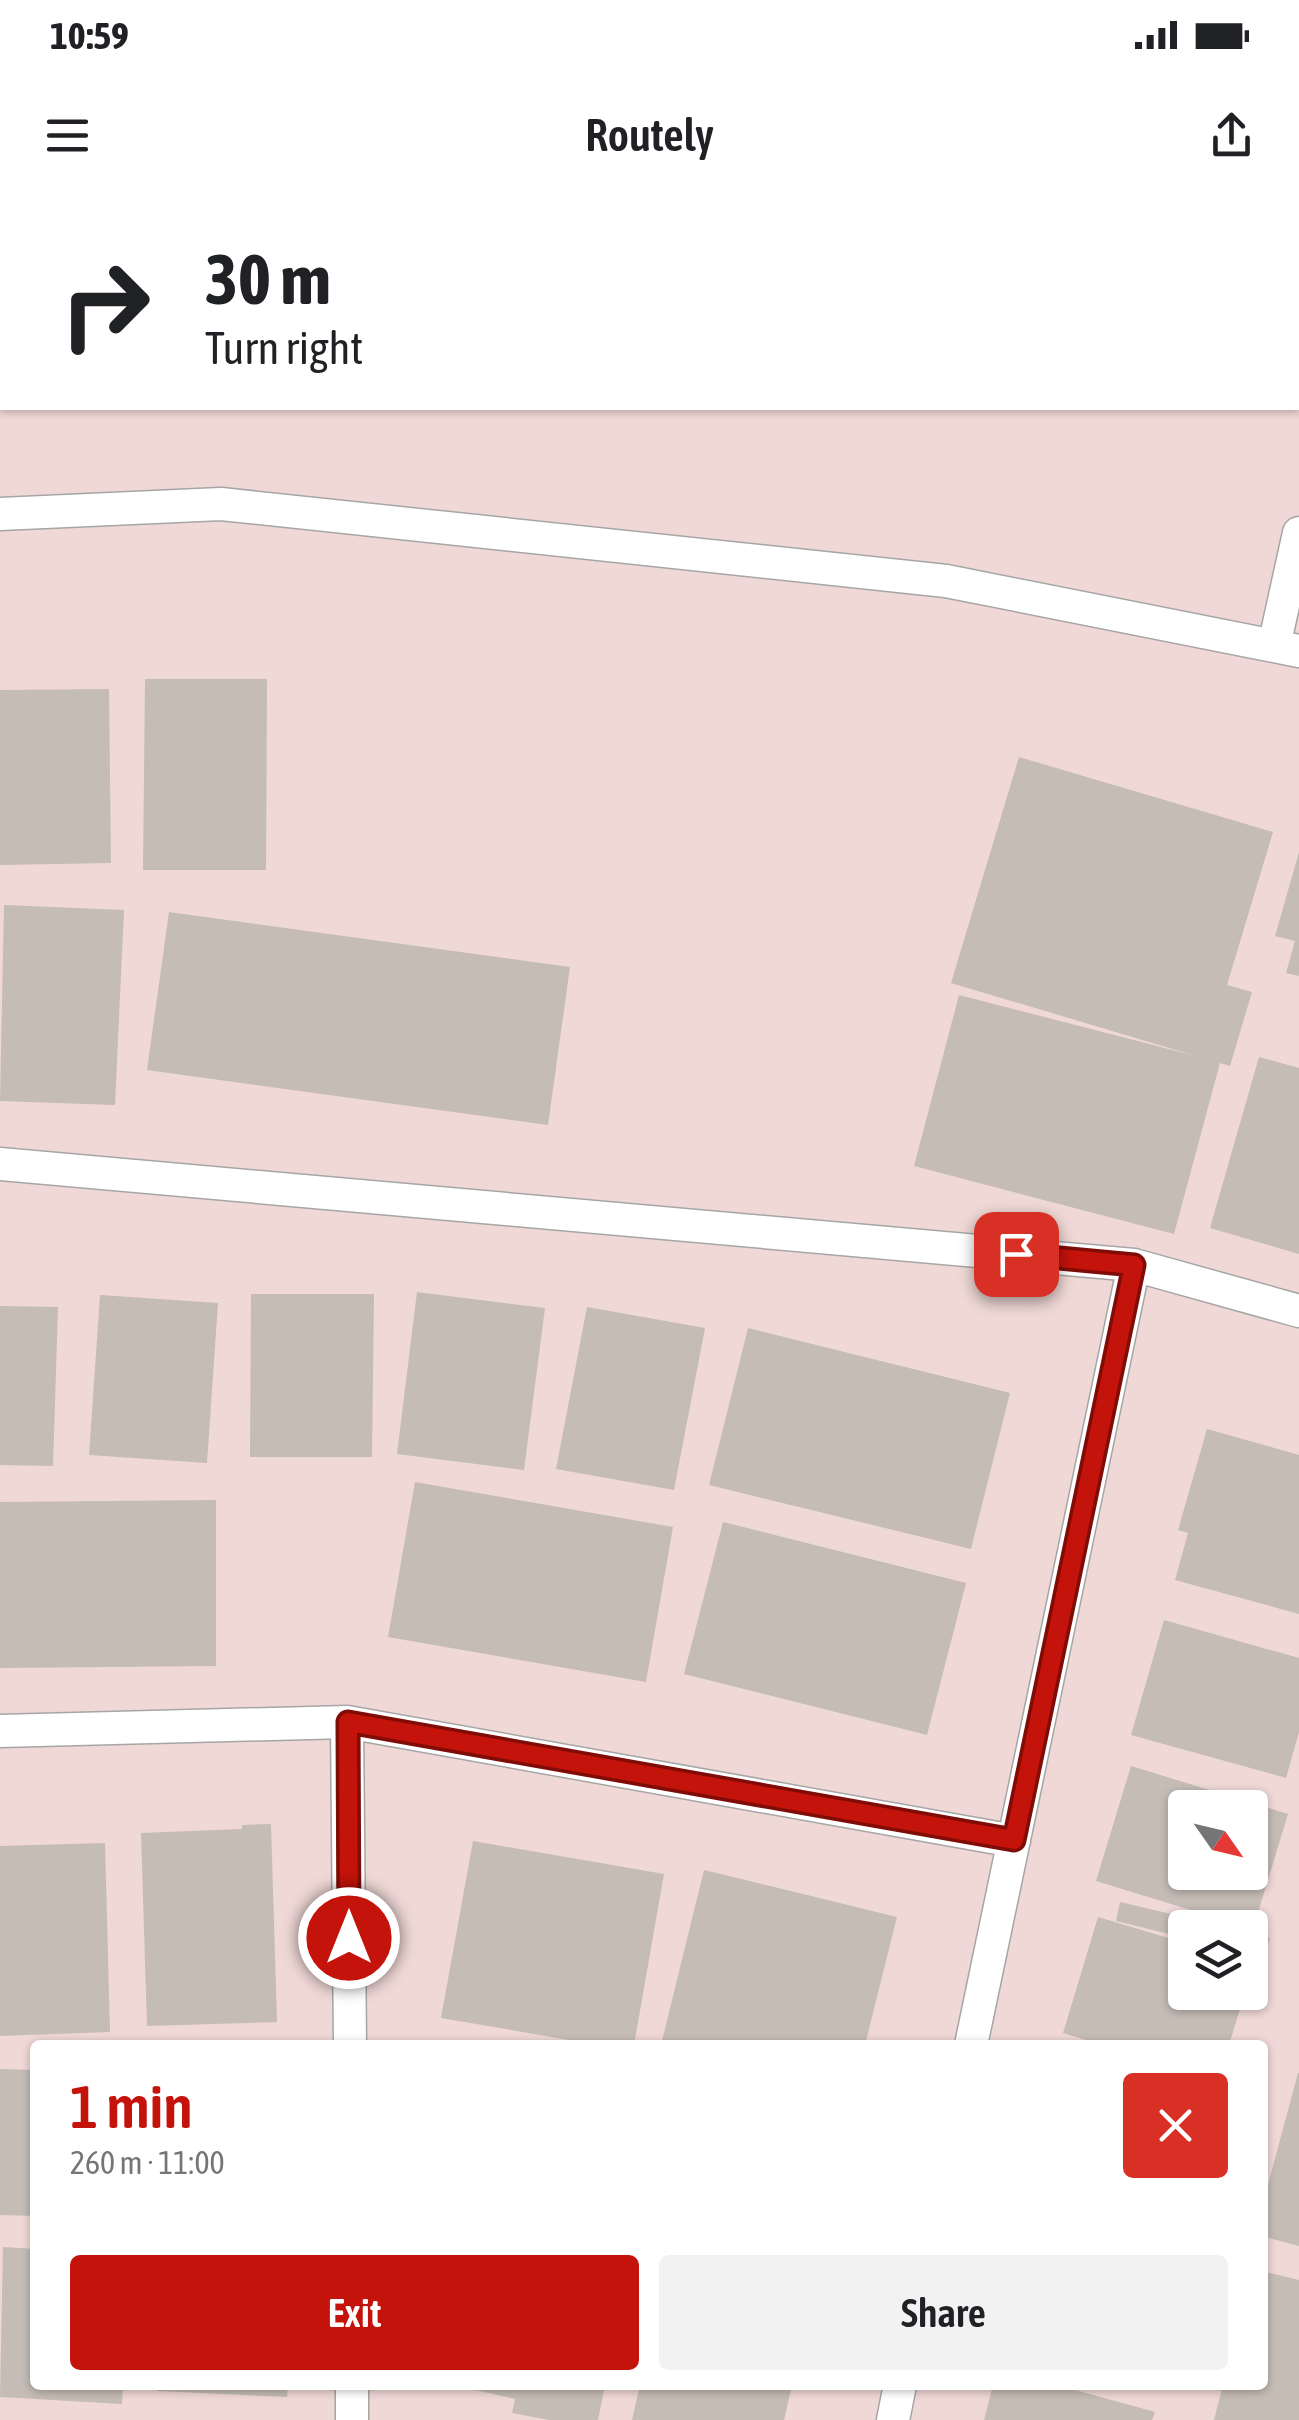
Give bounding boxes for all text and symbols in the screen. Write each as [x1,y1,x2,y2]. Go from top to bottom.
text: 10:59 [50,14,129,57]
icon: menu [40,108,95,163]
icon: share [1204,108,1259,163]
text: Routely [585,109,714,161]
text: 30 m [205,239,331,319]
icon: right [40,240,170,370]
text: Turn right [205,322,363,374]
pin [974,1212,1059,1297]
icon: arrive [989,1227,1044,1282]
north arrow [1168,1790,1268,1890]
map controls [1168,1790,1268,2010]
position arrow [297,1886,401,1990]
button: layers [1168,1910,1268,2010]
text: 1 min [70,2072,193,2141]
button: close [1123,2073,1228,2178]
text: 260 m · 11:00 [70,2144,225,2181]
button: Exit [70,2255,639,2370]
button: Share [659,2255,1228,2370]

